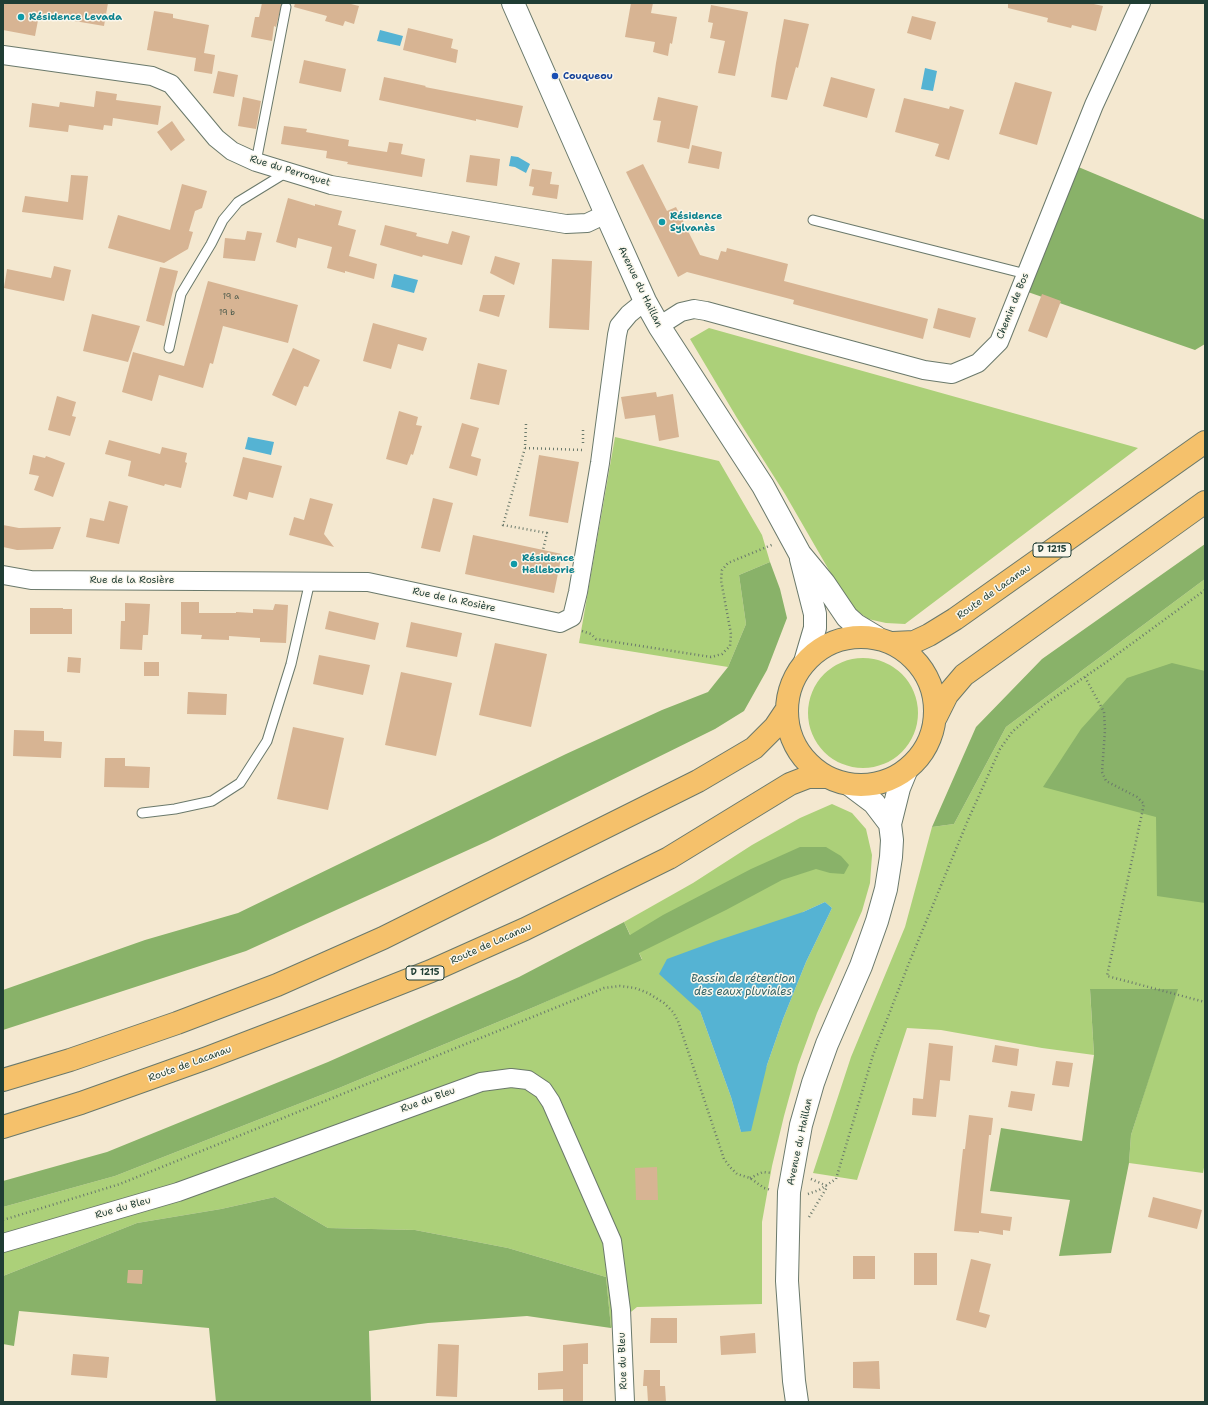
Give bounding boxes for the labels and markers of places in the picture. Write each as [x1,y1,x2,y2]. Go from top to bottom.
place label: Résidence Levada [29,11,122,23]
marker: Résidence Levada [16,12,26,22]
place label: Couqueou [563,70,613,82]
marker: Couqueou [550,71,560,81]
place label: Résidence Sylvanès [670,210,722,234]
marker: Résidence Sylvanès [657,217,667,227]
place label: Résidence Helleborie [522,552,575,576]
marker: Résidence Helleborie [509,559,519,569]

